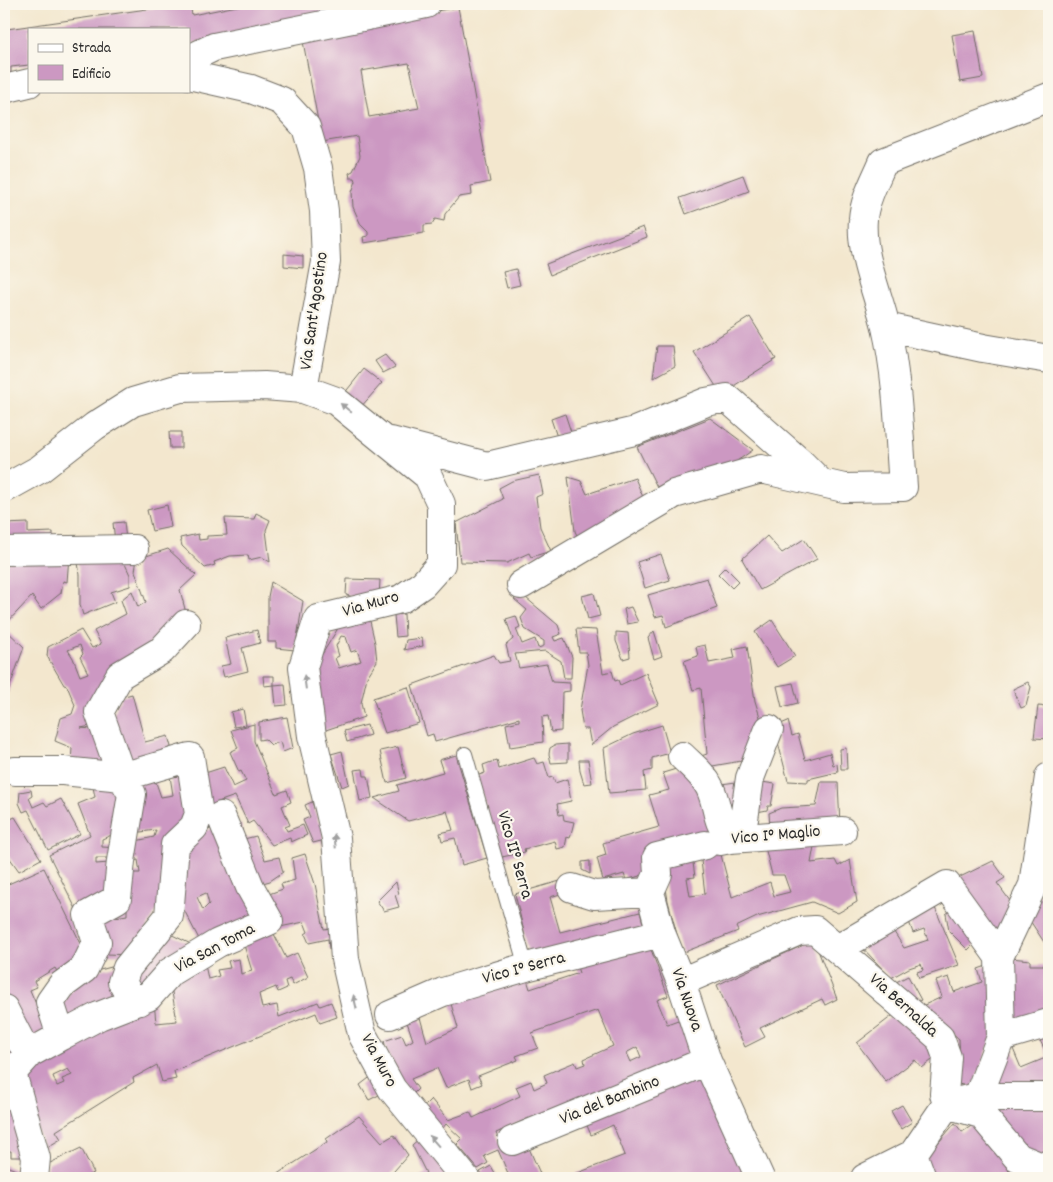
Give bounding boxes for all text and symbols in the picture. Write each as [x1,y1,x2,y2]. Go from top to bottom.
legend [28,28,190,92]
text: Strada [72,38,112,60]
text: Edificio [72,64,111,86]
street label: Via Sant'Agostino [294,250,336,372]
one-way arrow [340,403,353,414]
street label: Via Muro [340,585,402,625]
one-way arrow [301,673,309,689]
street label: Vico II° Serra [490,808,539,902]
street label: Vico I° Maglio [730,820,822,852]
one-way arrow [331,833,339,849]
street label: Via San Toma [170,917,260,981]
street label: Vico I° Serra [480,946,569,992]
street label: Via Nuova [664,965,709,1035]
street label: Via Bernalda [863,968,944,1044]
one-way arrow [351,994,359,1009]
street label: Via Muro [353,1030,403,1092]
street label: Via del Bambino [556,1070,664,1132]
one-way arrow [429,1134,440,1147]

